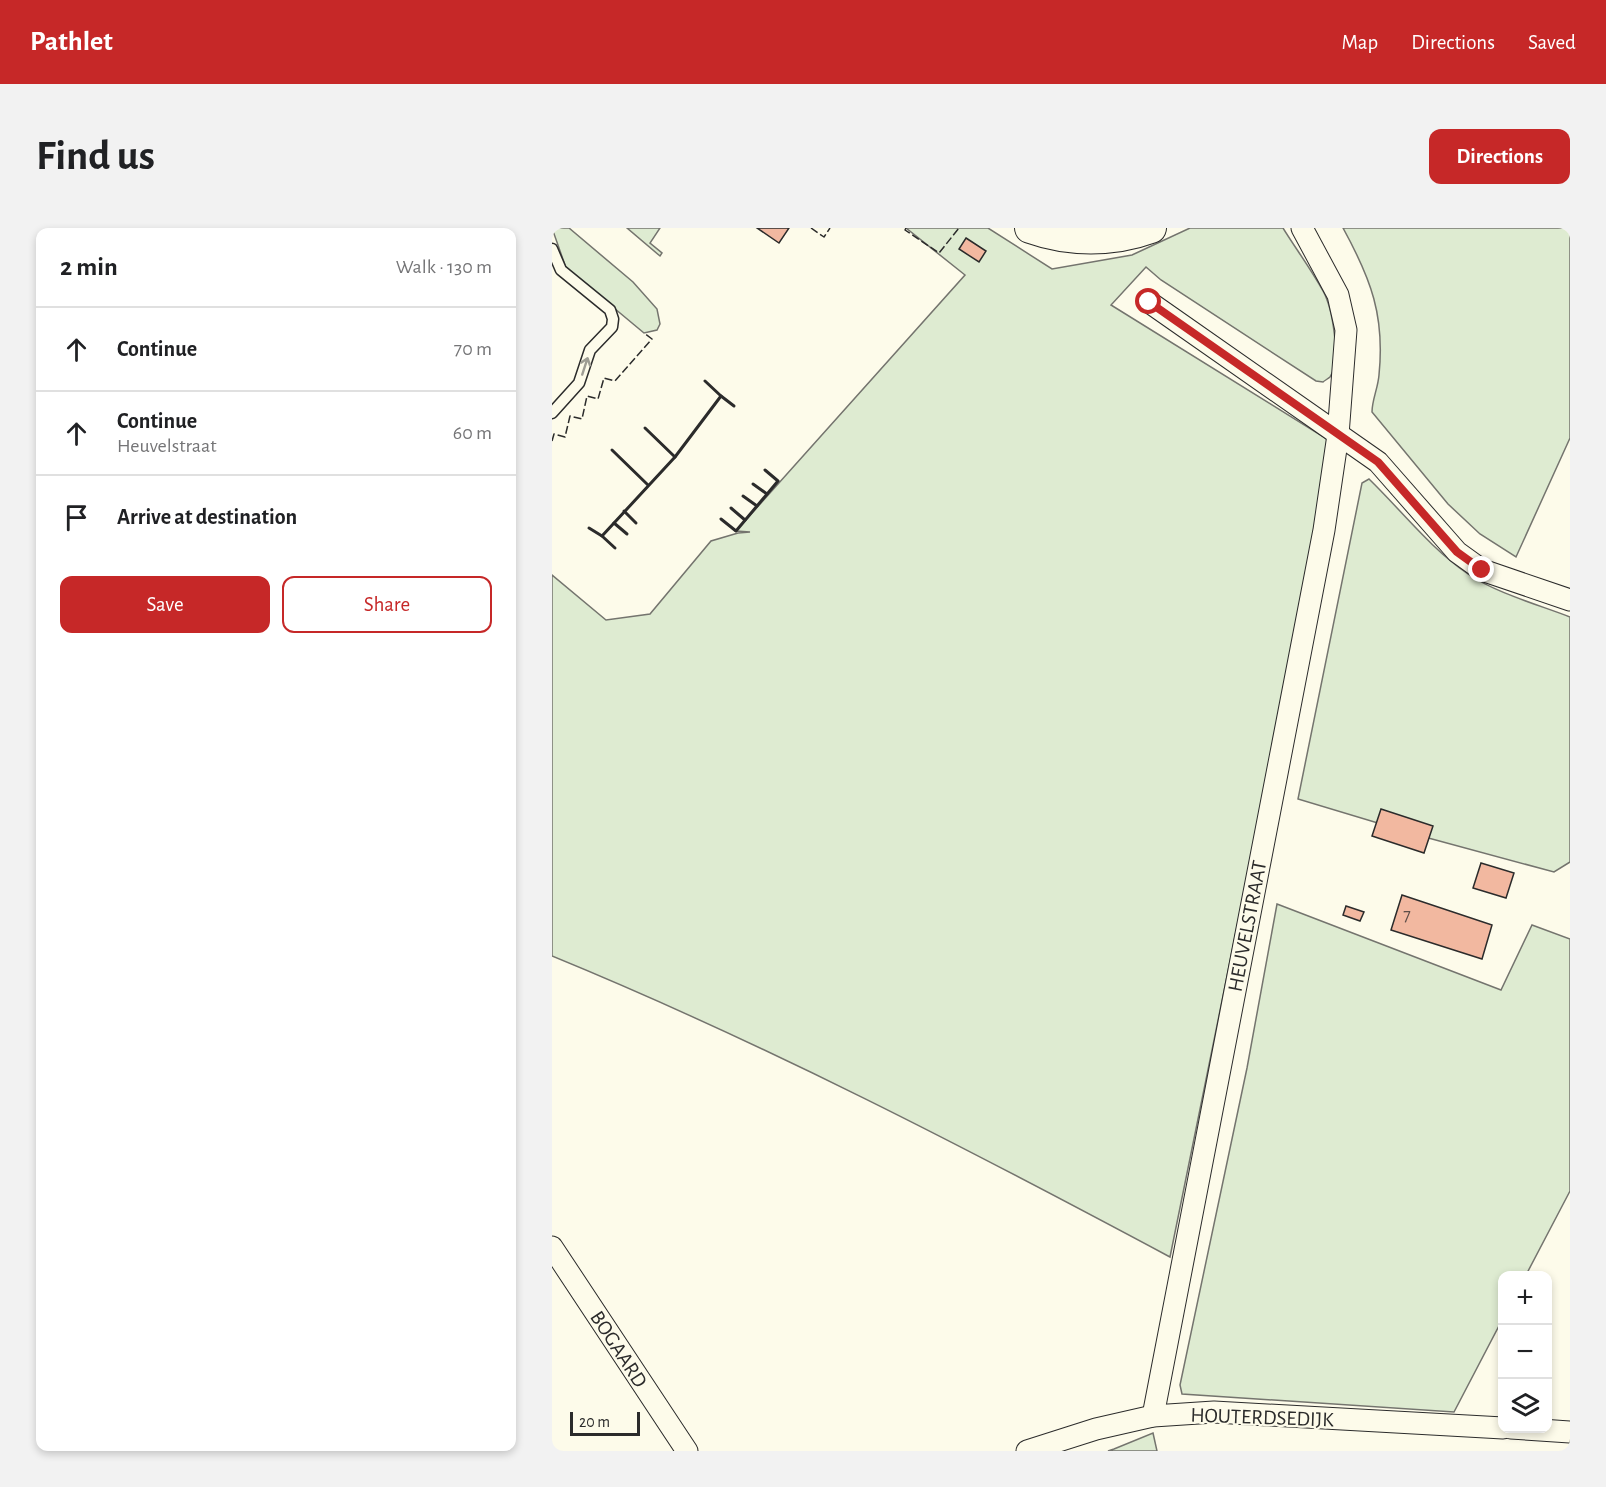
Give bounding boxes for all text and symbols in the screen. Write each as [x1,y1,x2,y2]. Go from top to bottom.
text: Pathlet [30,28,113,56]
text: Map [1342,32,1378,53]
text: Directions [1411,32,1495,53]
text: Saved [1528,32,1576,53]
button: Directions [1429,129,1570,184]
text: Find us [36,135,155,177]
text: 2 min [60,254,118,280]
text: Walk · 130 m [396,257,492,277]
route start [1135,288,1161,314]
icon: ahead [60,333,93,366]
text: Continue [117,338,197,360]
text: 70 m [454,339,492,359]
one-way arrow [580,357,591,375]
text: Continue [117,410,197,432]
icon: ahead [60,417,93,450]
text: 60 m [453,423,492,443]
text: Heuvelstraat [117,436,217,456]
icon: arrive [60,501,93,534]
text: Arrive at destination [117,506,297,528]
route end [1468,556,1494,582]
button: Save [60,576,270,633]
button: Share [282,576,492,633]
street label: HEUVELSTRAAT [1224,859,1271,994]
house number: 7 [1403,907,1411,925]
map controls [1498,1271,1552,1433]
button: + [1498,1271,1552,1325]
street label: BOGAARD [586,1307,651,1391]
button: − [1498,1325,1552,1379]
button: layers [1498,1379,1552,1433]
street label: HOUTERDSEDIJK [1190,1405,1334,1431]
scale bar [570,1409,640,1436]
text: 20 m [579,1414,610,1430]

